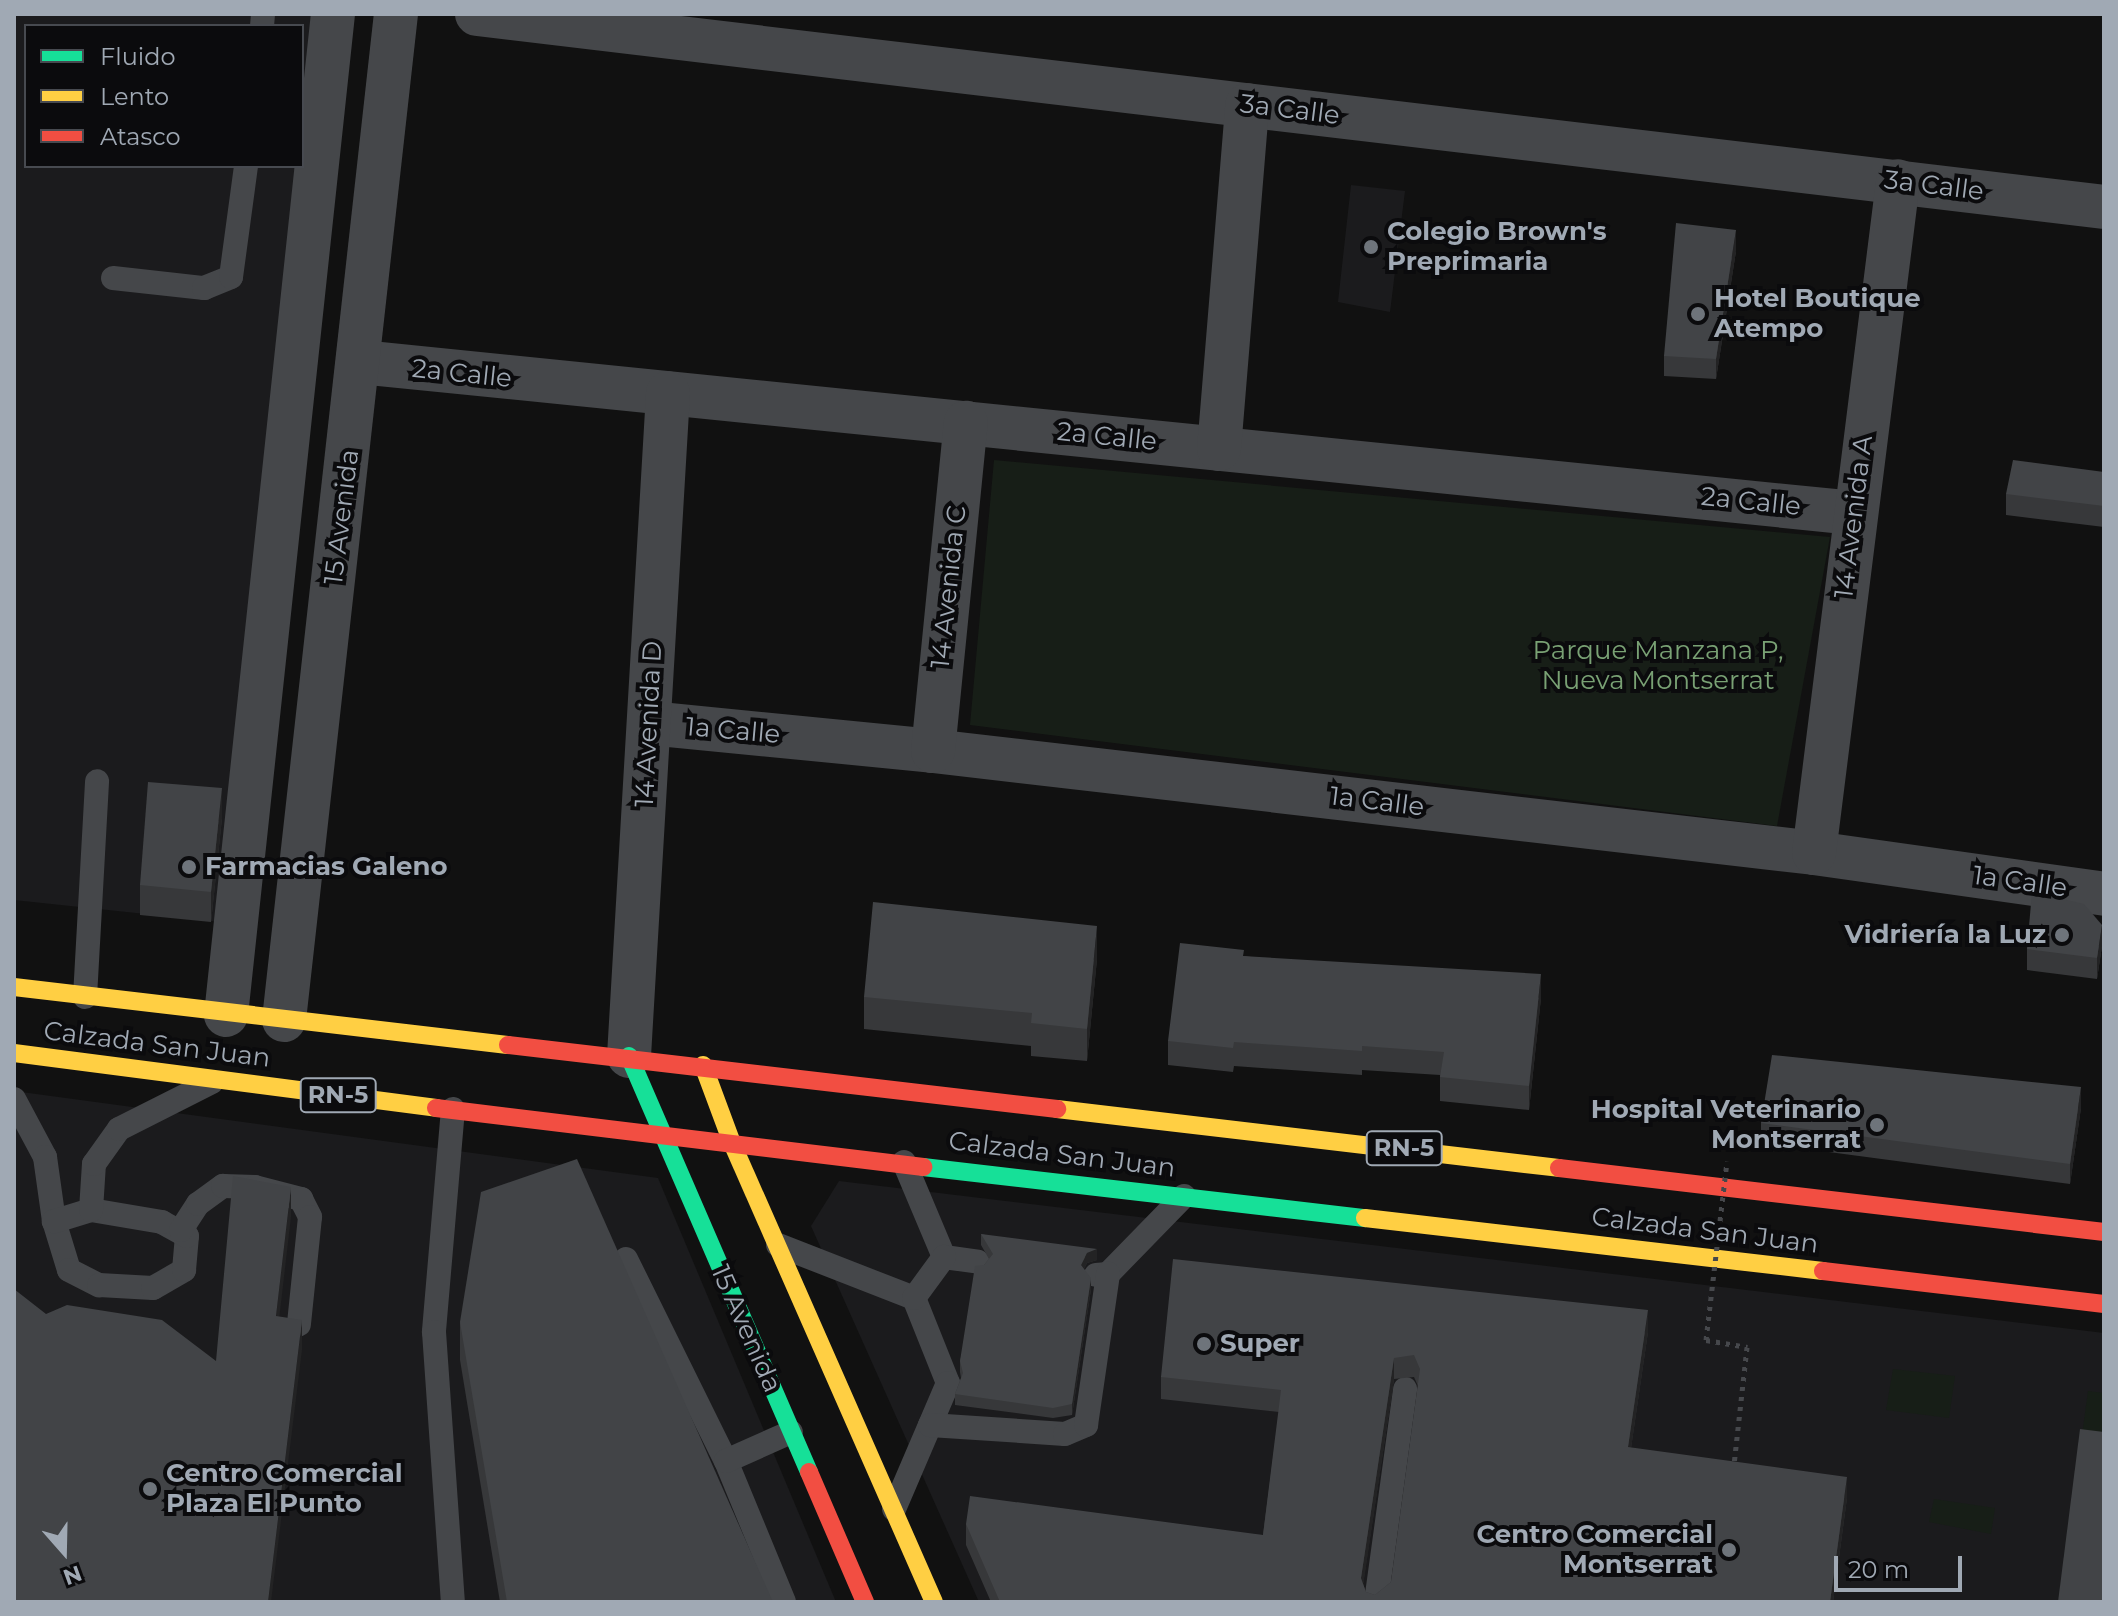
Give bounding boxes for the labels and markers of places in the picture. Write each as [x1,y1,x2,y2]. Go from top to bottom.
place label: Colegio Brown's Preprimaria [1387,216,1607,278]
marker: Colegio Brown's Preprimaria [1362,238,1380,256]
place label: Hotel Boutique Atempo [1714,283,1921,344]
marker: Hotel Boutique Atempo [1689,305,1707,323]
place label: Farmacias Galeno [205,851,448,883]
marker: Farmacias Galeno [180,858,198,876]
place label: Vidriería la Luz [1844,919,2046,951]
marker: Vidriería la Luz [2053,926,2071,944]
place label: Hospital Veterinario Montserrat [1591,1094,1861,1156]
marker: Hospital Veterinario Montserrat [1868,1116,1886,1134]
place label: Super [1220,1328,1300,1360]
marker: Super [1195,1335,1213,1353]
place label: Centro Comercial Plaza El Punto [166,1458,402,1520]
marker: Centro Comercial Plaza El Punto [141,1480,159,1498]
place label: Centro Comercial Montserrat [1477,1519,1713,1580]
marker: Centro Comercial Montserrat [1720,1541,1738,1559]

